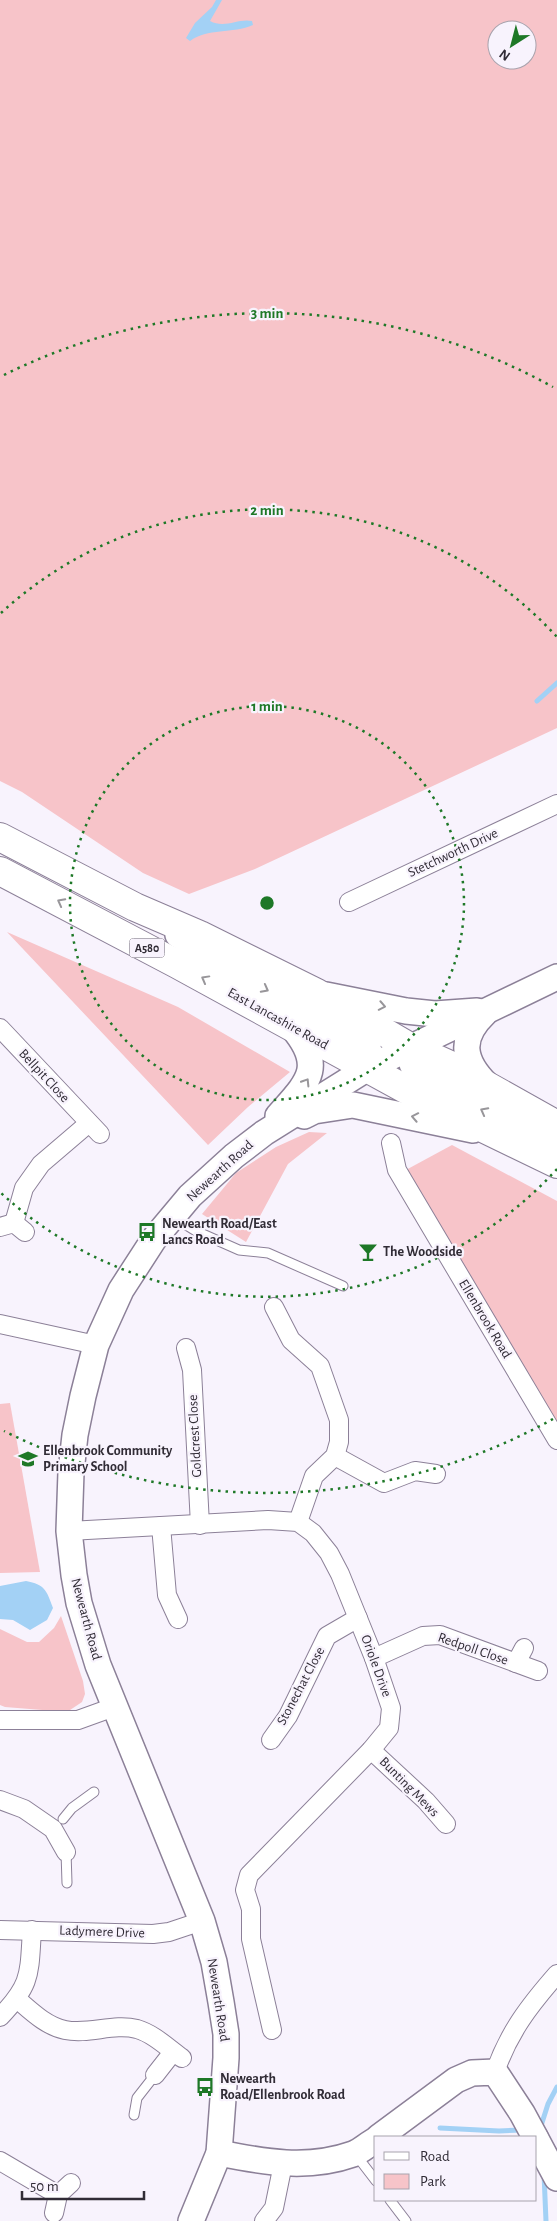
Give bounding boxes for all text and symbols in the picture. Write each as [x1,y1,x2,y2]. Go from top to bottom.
north arrow [487,20,537,70]
text: N [497,46,513,63]
text: 3 min [251,306,283,321]
text: 2 min [250,503,284,518]
text: 1 min [251,699,283,714]
street label: Stetchworth Drive [406,826,500,880]
centre of rings [258,894,276,912]
one-way arrow [58,898,67,908]
road number: A580 [130,938,164,958]
one-way arrow [201,975,210,985]
one-way arrow [260,982,269,992]
street label: East Lancashire Road [225,985,331,1053]
one-way arrow [378,1000,387,1011]
street label: Bellpit Close [16,1047,72,1105]
one-way arrow [299,1078,309,1087]
one-way arrow [481,1107,490,1117]
one-way arrow [411,1113,420,1123]
street label: Newearth Road [184,1138,256,1204]
place label: Newearth Road/East Lancs Road [162,1217,277,1247]
bus stop icon: Newearth Road/East Lancs Road [136,1221,158,1243]
bar icon: The Woodside [357,1241,379,1263]
place label: The Woodside [383,1245,463,1259]
street label: Ellenbrook Road [456,1277,514,1361]
street label: Goldcrest Close [186,1394,204,1478]
place label: Ellenbrook Community Primary School [43,1444,173,1474]
school or university icon: Ellenbrook Community Primary School [17,1448,39,1470]
street label: Newearth Road [68,1577,104,1661]
street label: Redpoll Close [436,1630,510,1668]
street label: Oriole Drive [358,1633,394,1699]
street label: Stonechat Close [275,1645,327,1727]
street label: Bunting Mews [377,1755,441,1819]
street label: Ladymere Drive [59,1924,145,1940]
street label: Newearth Road [205,1957,231,2043]
place label: Newearth Road/Ellenbrook Road [220,2072,346,2102]
bus stop icon: Newearth Road/Ellenbrook Road [194,2076,216,2098]
legend [374,2136,537,2201]
text: Road [420,2149,450,2164]
scale bar [22,2168,145,2200]
text: Park [420,2174,446,2189]
text: 50 m [30,2179,59,2194]

